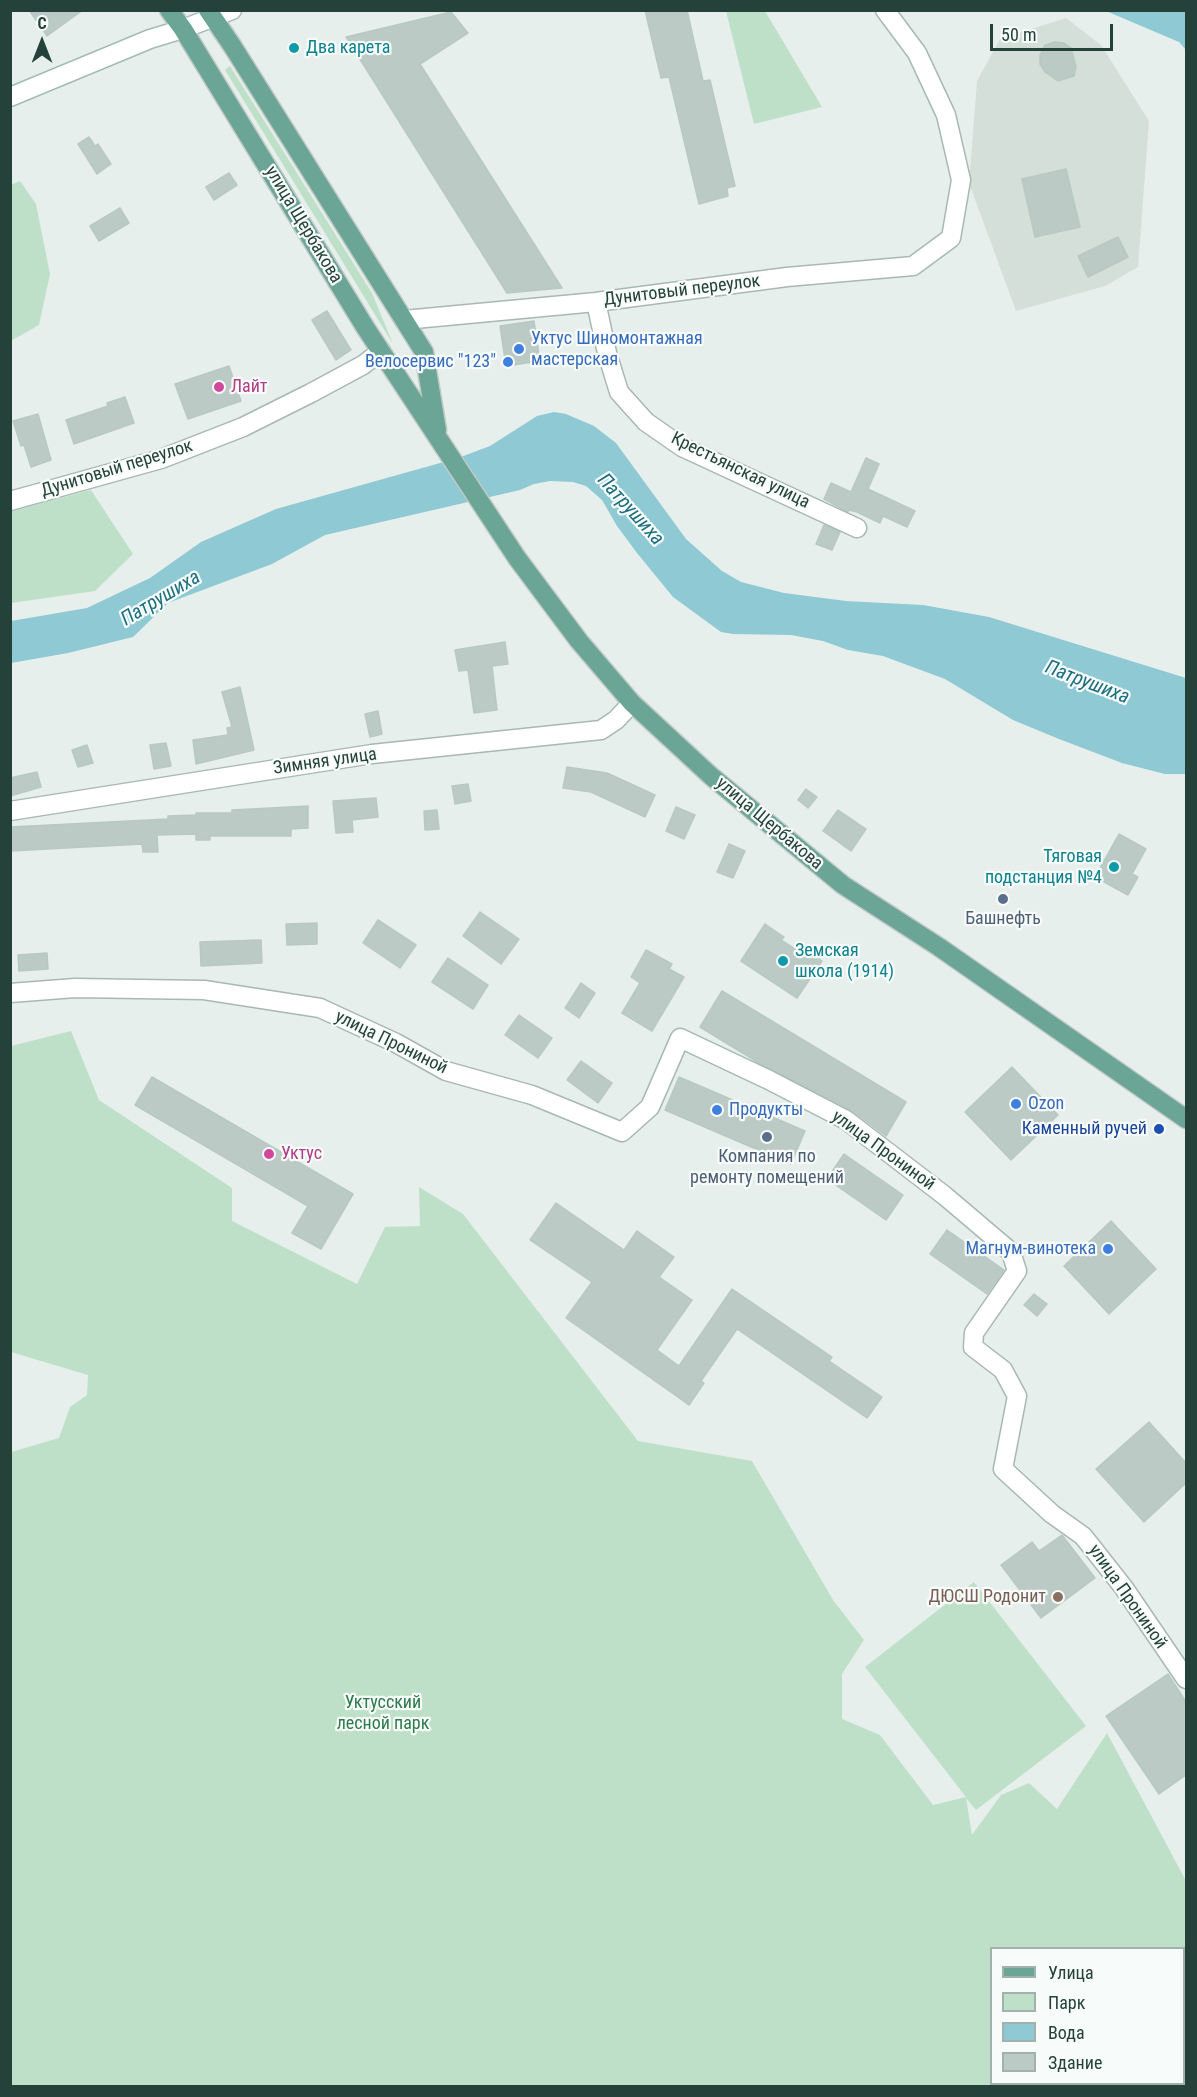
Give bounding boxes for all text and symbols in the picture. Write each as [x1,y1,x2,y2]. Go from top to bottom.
north arrow [12,12,72,72]
scale bar [993,12,1116,50]
text: С [37,14,47,33]
text: 50 m [1001,24,1036,45]
place label: Два карета [306,37,390,59]
marker: Два карета [287,41,301,55]
street label: улица Щербакова [260,163,346,287]
street label: Дунитовый переулок [603,271,761,311]
place label: Уктус Шиномонтажная мастерская [531,328,703,370]
marker: Уктус Шиномонтажная мастерская [512,342,526,356]
place label: Велосервис "123" [365,351,496,373]
marker: Велосервис "123" [501,355,515,369]
place label: Лайт [231,376,268,398]
marker: Лайт [212,380,226,394]
street label: Крестьянская улица [667,428,813,514]
street label: Дунитовый переулок [39,436,195,502]
water label: Патрушиха [592,469,668,551]
water label: Патрушиха [117,566,205,632]
water label: Патрушиха [1041,656,1133,710]
street label: Зимняя улица [272,744,378,780]
street label: улица Щербакова [711,773,827,875]
place label: Тяговая подстанция №4 [985,846,1102,888]
marker: Тяговая подстанция №4 [1107,860,1121,874]
marker: Башнефть [996,892,1010,906]
place label: Башнефть [965,908,1041,930]
place label: Земская школа (1914) [795,940,894,982]
marker: Земская школа (1914) [776,954,790,968]
street label: улица Прониной [331,1006,451,1080]
place label: Ozon [1028,1093,1064,1115]
marker: Ozon [1009,1097,1023,1111]
place label: Продукты [729,1099,803,1121]
marker: Продукты [710,1103,724,1117]
street label: улица Прониной [827,1106,939,1196]
place label: Каменный ручей [1022,1118,1147,1140]
marker: Каменный ручей [1152,1122,1166,1136]
marker: Компания по ремонту помещений [760,1130,774,1144]
place label: Уктус [281,1143,322,1165]
place label: Компания по ремонту помещений [690,1146,844,1188]
marker: Уктус [262,1147,276,1161]
place label: Магнум-винотека [965,1238,1096,1260]
marker: Магнум-винотека [1101,1242,1115,1256]
street label: улица Прониной [1083,1541,1171,1653]
place label: ДЮСШ Родонит [928,1586,1046,1608]
marker: ДЮСШ Родонит [1051,1590,1065,1604]
park label: Уктусский лесной парк [337,1692,429,1734]
legend [990,1947,1185,2085]
text: Улица [1048,1962,1094,1983]
text: Парк [1048,1992,1085,2013]
text: Вода [1048,2022,1085,2043]
text: Здание [1048,2052,1102,2073]

